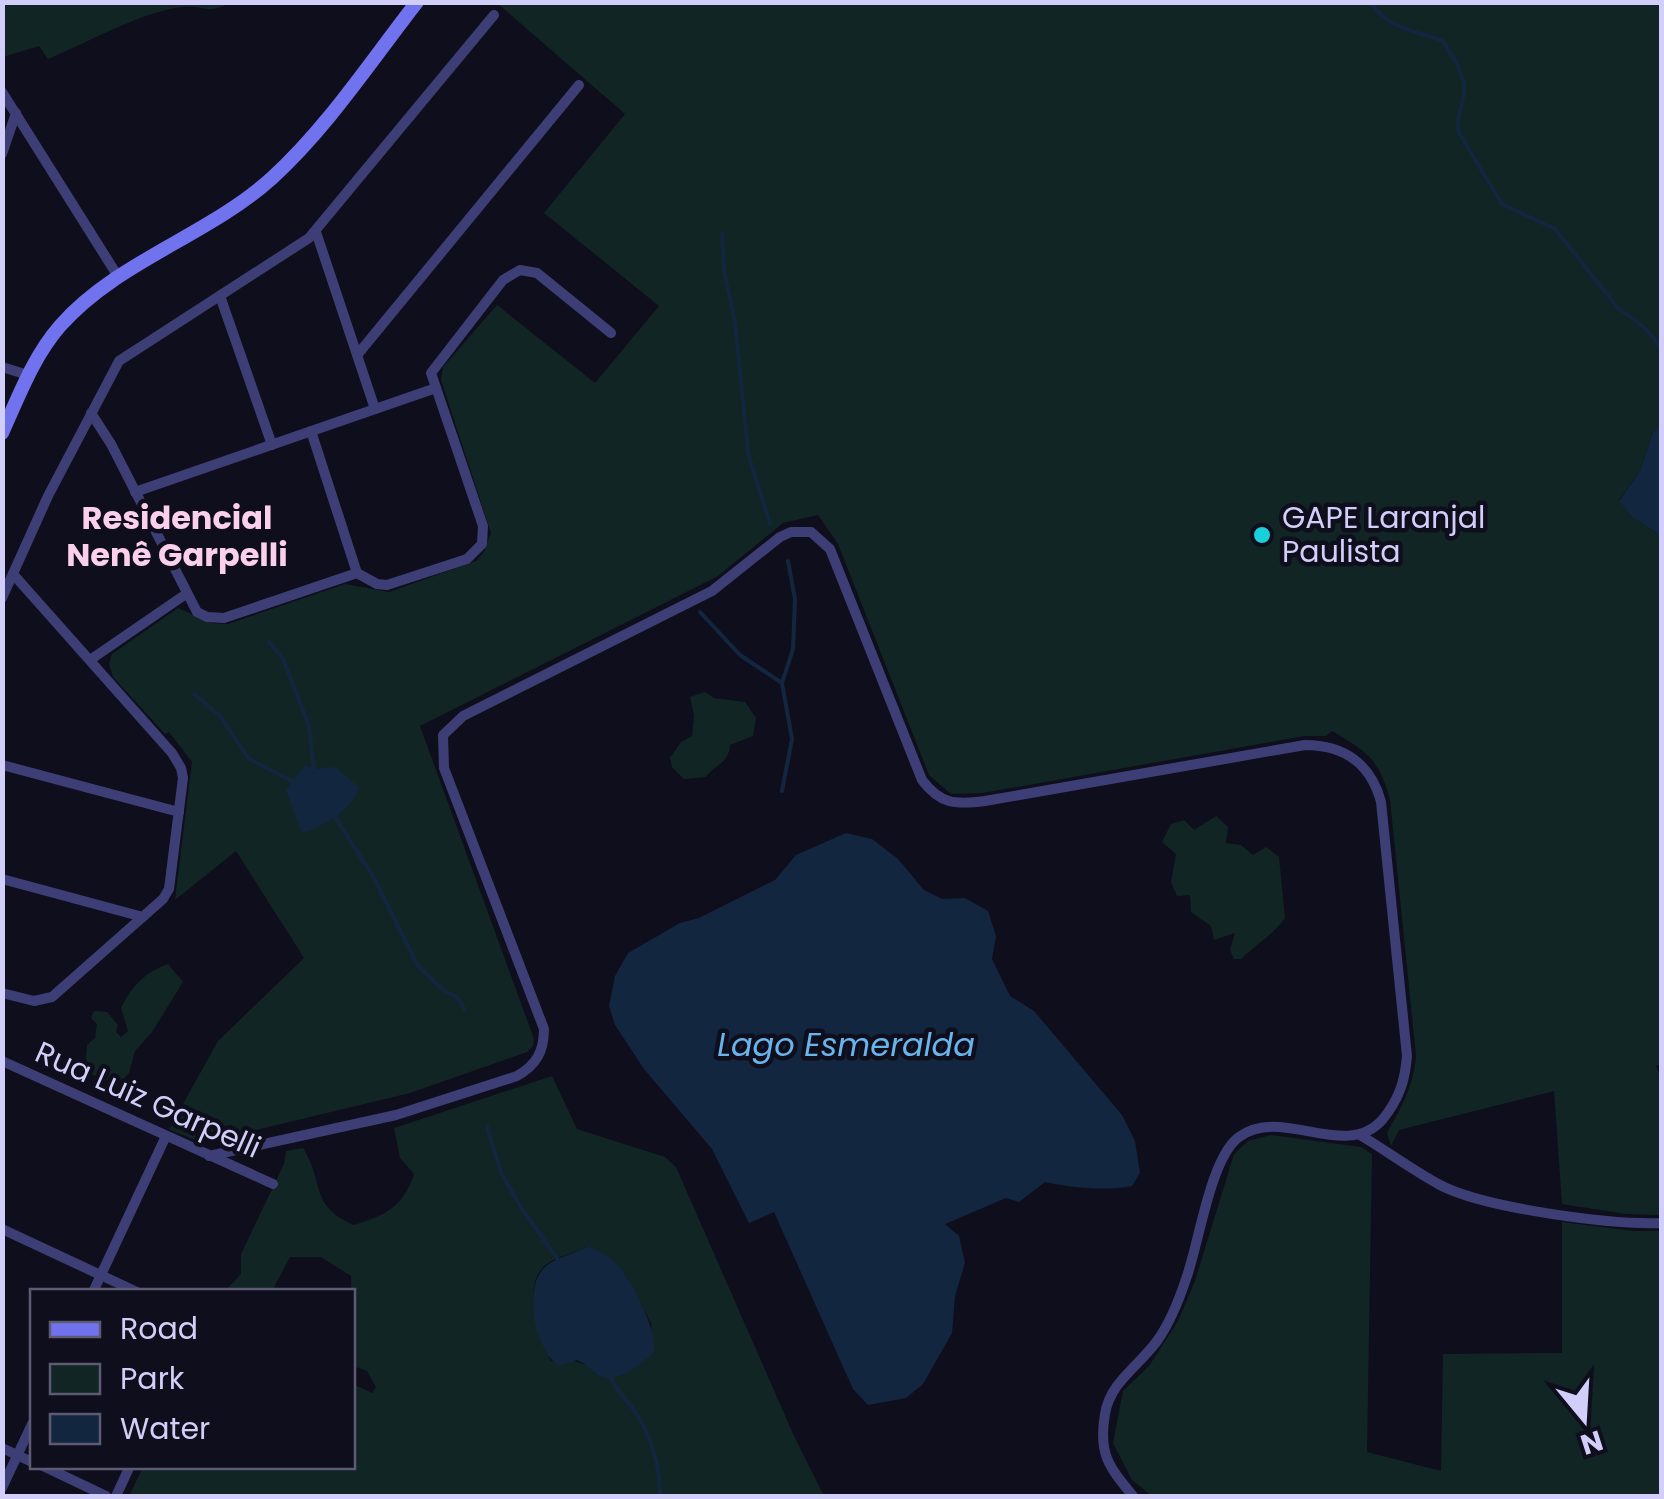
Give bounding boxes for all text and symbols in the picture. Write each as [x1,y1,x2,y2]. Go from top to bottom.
district label: Residencial Nenê Garpelli [66,495,288,577]
place label: GAPE Laranjal Paulista [1282,496,1485,573]
marker: GAPE Laranjal Paulista [1251,524,1273,546]
water label: Lago Esmeralda [717,1022,975,1067]
street label: Rua Luiz Garpelli [29,1031,268,1169]
legend [30,1289,355,1469]
text: Road [120,1307,198,1350]
text: Park [120,1357,185,1400]
north arrow [1534,1369,1634,1469]
text: Water [120,1407,210,1450]
text: N [1576,1421,1608,1464]

